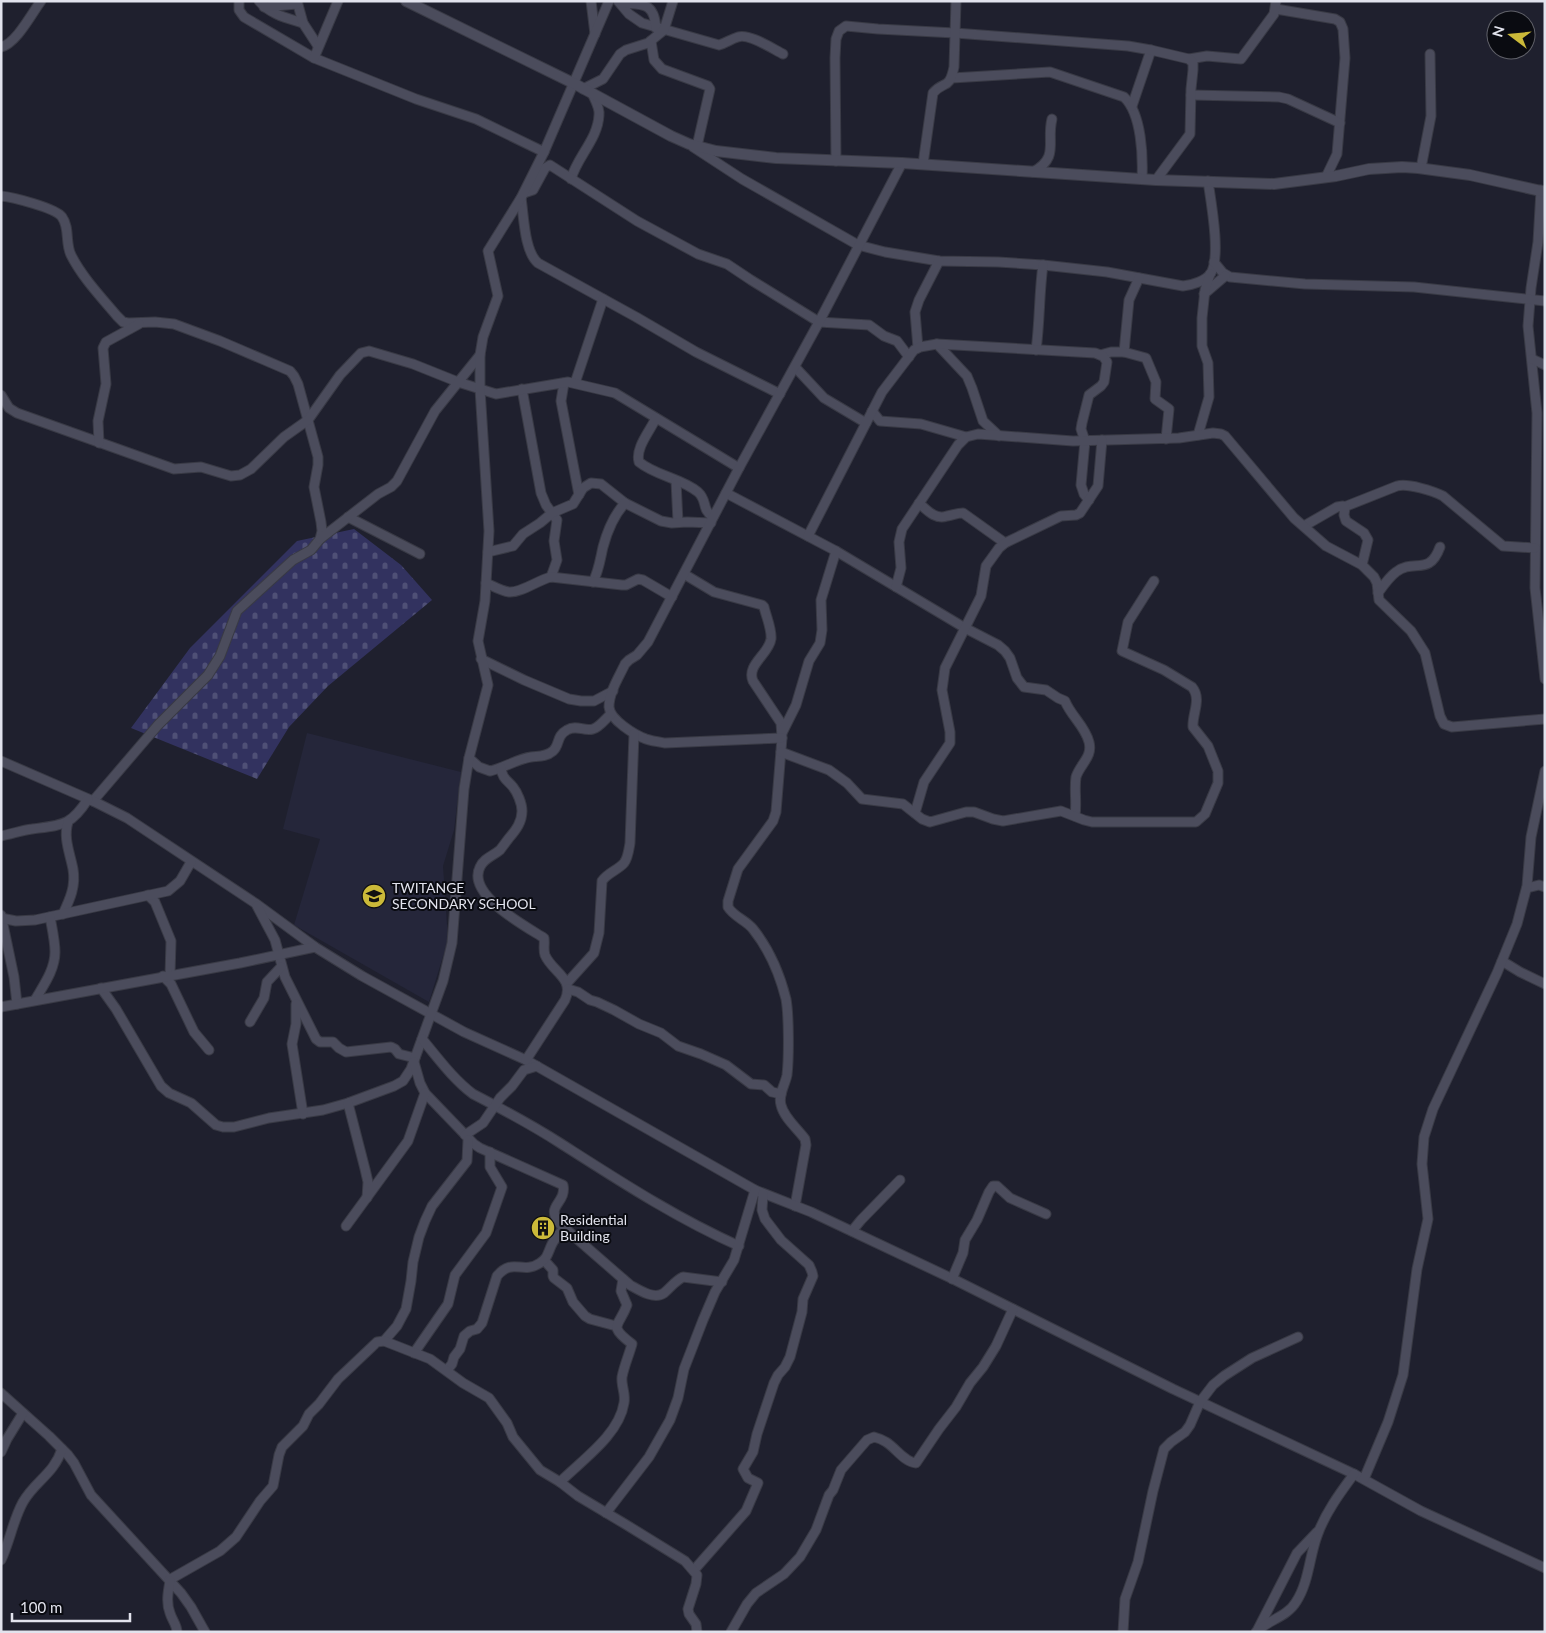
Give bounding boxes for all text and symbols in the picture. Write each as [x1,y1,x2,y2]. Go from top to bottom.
north arrow [1486,10,1536,60]
text: N [1488,24,1508,39]
place label: TWITANGE SECONDARY SCHOOL [392,879,536,912]
school or university icon: TWITANGE SECONDARY SCHOOL [361,883,387,909]
place label: Residential Building [560,1211,627,1244]
building icon: Residential Building [530,1215,556,1241]
scale bar [12,1590,130,1622]
text: 100 m [20,1598,62,1616]

